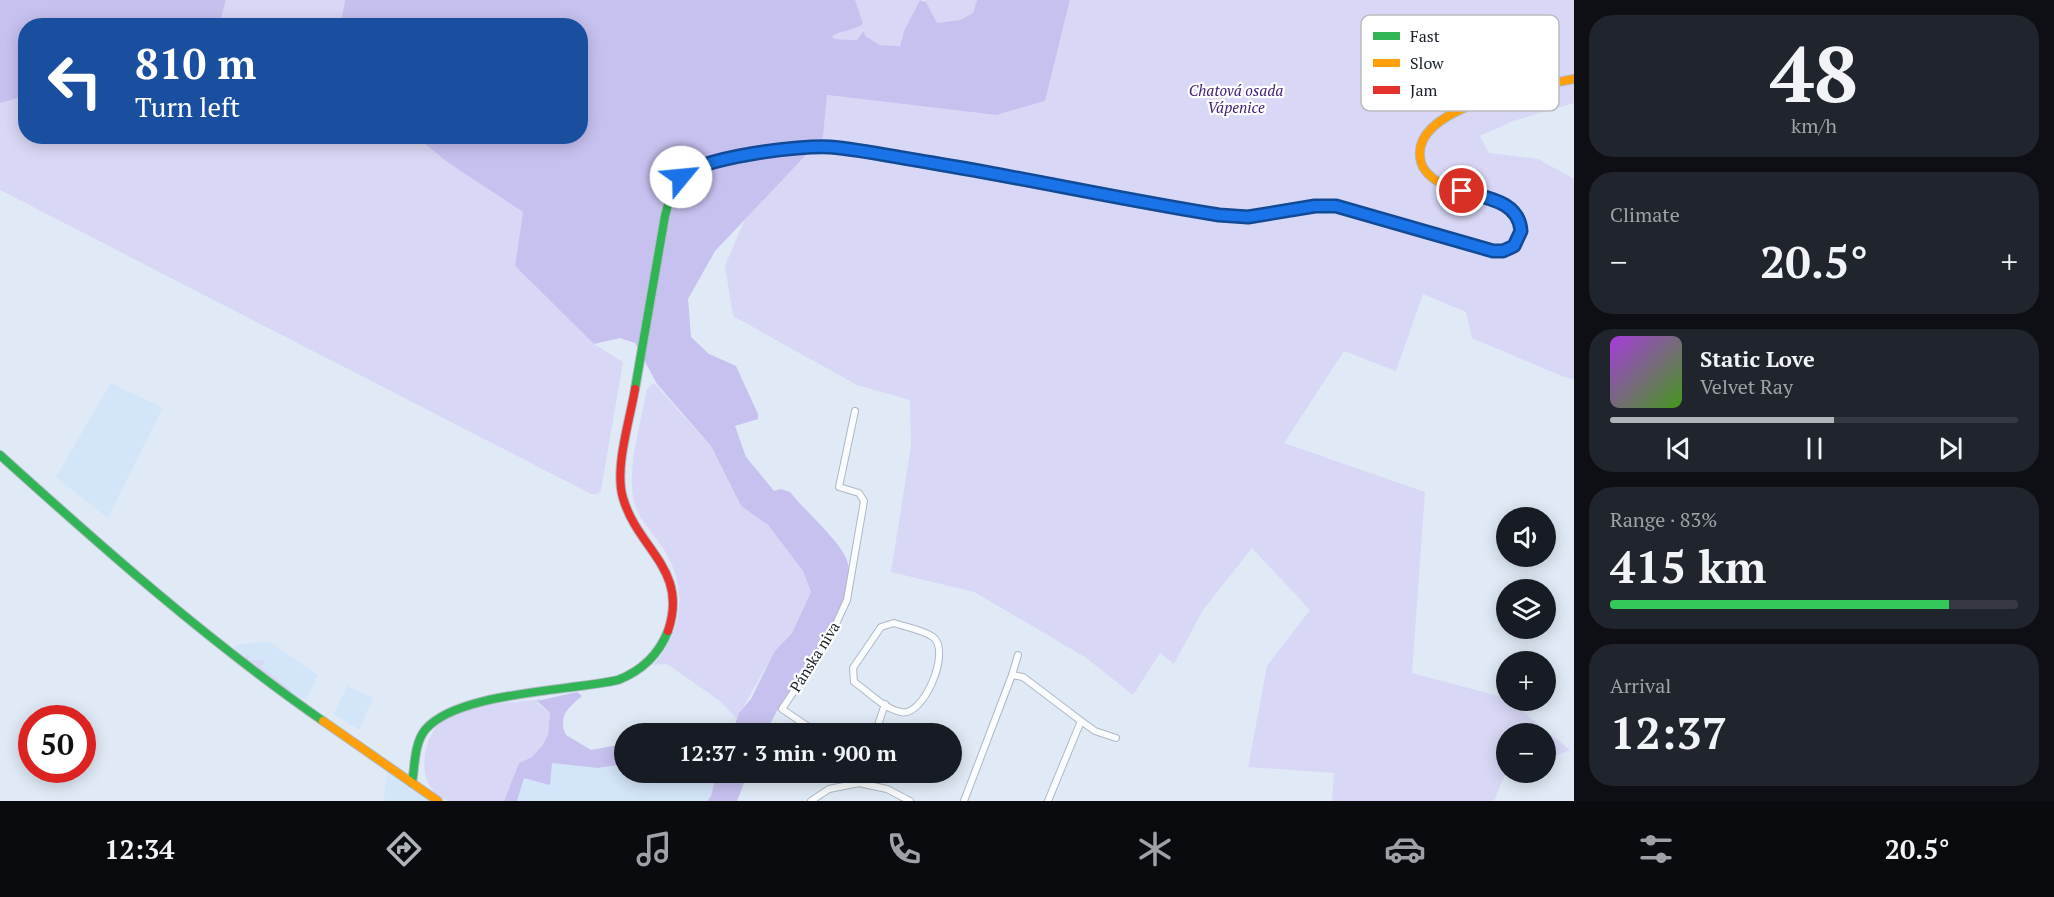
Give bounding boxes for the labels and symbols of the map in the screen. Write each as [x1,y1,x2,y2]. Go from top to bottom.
legend [1361,15,1559,111]
text: Fast [1410,25,1440,47]
text: Slow [1410,52,1444,74]
text: Jam [1410,79,1438,101]
park label: Chatová osada Vápenice [1189,80,1283,117]
position arrow [649,145,713,209]
pin [1436,165,1487,216]
street label: Pánska niva [785,617,844,695]
speed limit sign: 50 [18,705,96,783]

